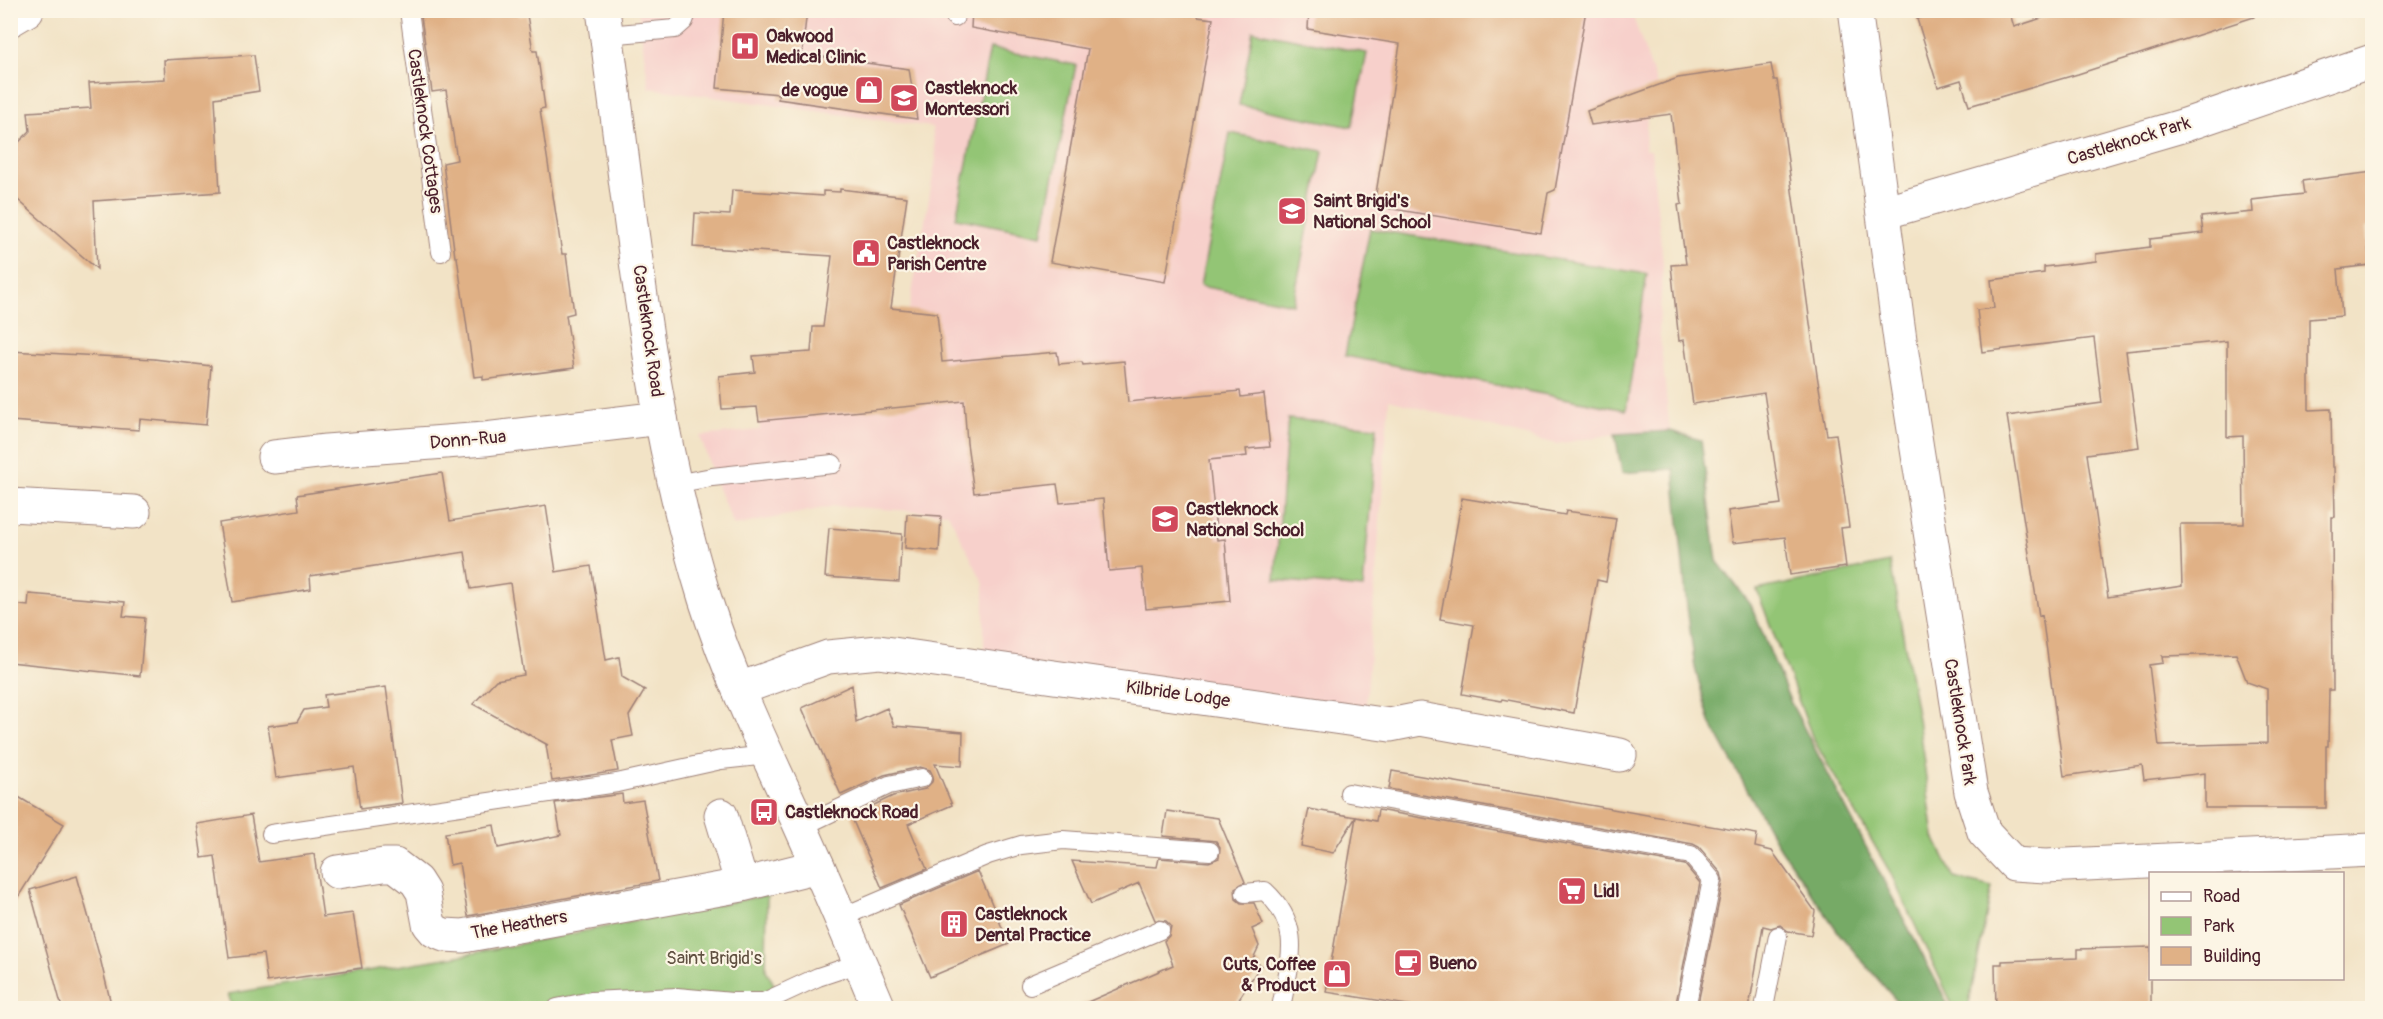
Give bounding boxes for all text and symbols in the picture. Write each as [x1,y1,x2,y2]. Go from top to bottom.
place label: Oakwood Medical Clinic [766,25,867,69]
hospital icon: Oakwood Medical Clinic [729,30,761,62]
street label: Castleknock Cottages [402,47,448,215]
shop icon: de vogue [853,74,885,106]
place label: Castleknock Montessori [925,77,1018,121]
place label: de vogue [781,79,849,102]
school or university icon: Castleknock Montessori [888,82,920,114]
street label: Castleknock Park [2065,111,2194,171]
place label: Saint Brigid's National School [1313,190,1431,234]
school or university icon: Saint Brigid's National School [1276,195,1308,227]
place label: Castleknock Parish Centre [887,232,988,276]
public building icon: Castleknock Parish Centre [850,237,882,269]
street label: Castleknock Road [627,263,669,399]
street label: Donn-Rua [429,425,507,455]
place label: Castleknock National School [1186,498,1304,542]
school or university icon: Castleknock National School [1149,503,1181,535]
street label: Castleknock Park [1939,657,1981,787]
street label: Kilbride Lodge [1124,675,1232,713]
bus stop icon: Castleknock Road [748,796,780,828]
place label: Castleknock Road [785,801,919,824]
legend [2149,872,2344,980]
supermarket icon: Lidl [1556,875,1588,907]
place label: Lidl [1593,880,1619,903]
text: Road [2203,885,2240,908]
place label: Castleknock Dental Practice [975,903,1092,947]
street label: The Heathers [469,905,569,945]
building icon: Castleknock Dental Practice [938,908,970,940]
text: Park [2203,915,2235,938]
text: Building [2203,945,2261,968]
park label: Saint Brigid's [666,947,762,970]
cafe icon: Bueno [1392,947,1424,979]
place label: Bueno [1429,952,1477,975]
place label: Cuts, Coffee & Product [1223,953,1317,997]
shop icon: Cuts, Coffee & Product [1321,958,1353,990]

